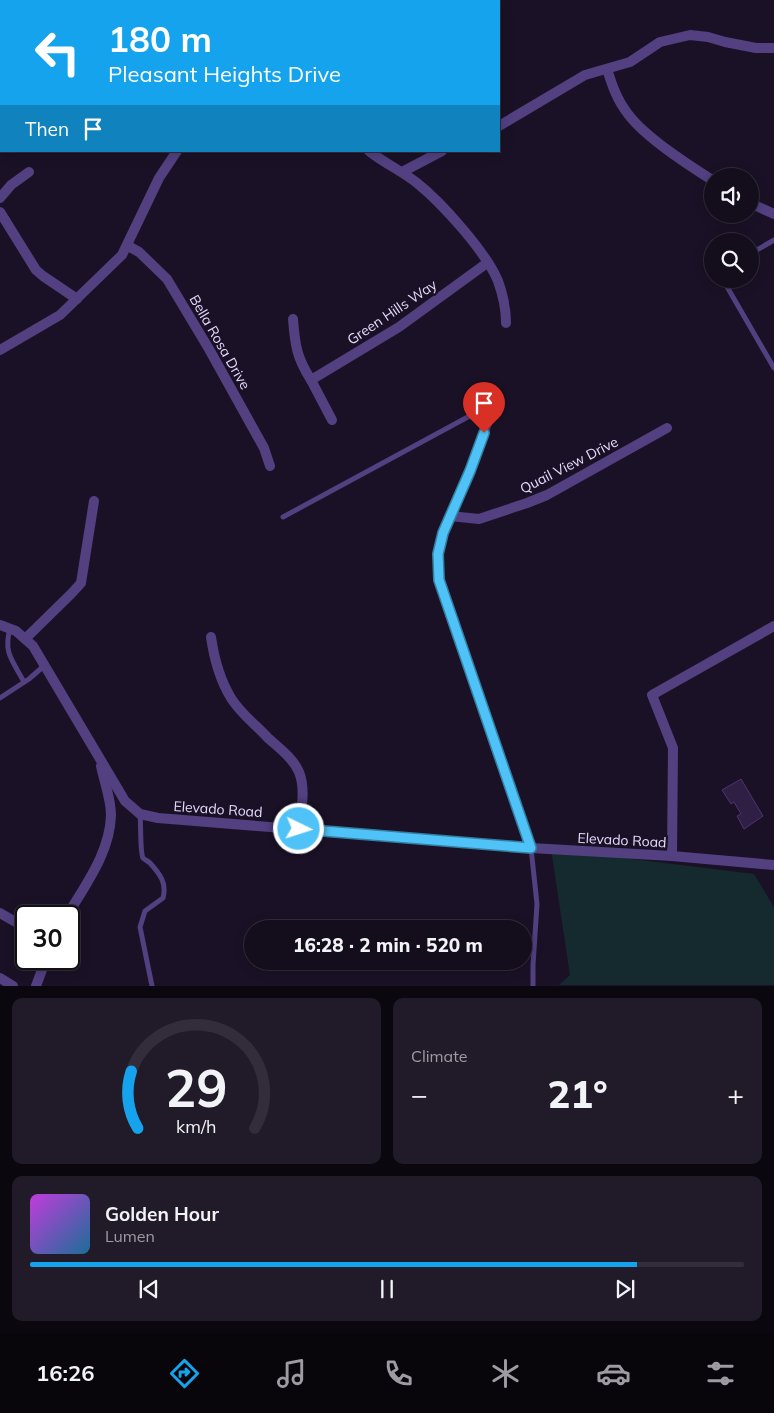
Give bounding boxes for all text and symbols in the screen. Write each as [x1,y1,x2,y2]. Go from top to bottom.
text: 180 m [108,17,212,61]
icon: left [25,20,90,85]
text: Pleasant Heights Drive [108,60,341,88]
icon: arrive [79,115,107,143]
text: Then [25,117,69,141]
map controls [704,168,759,288]
button: sound [704,168,759,223]
button: search [704,233,759,288]
street label: Green Hills Way [344,275,441,349]
street label: Bella Rosa Drive [186,292,254,392]
pin [463,382,505,433]
icon: arrive [470,389,498,417]
street label: Quail View Drive [517,432,621,498]
street label: Elevado Road [173,797,263,821]
position arrow [272,802,324,854]
street label: Elevado Road [577,829,667,851]
speed limit sign: 30 [15,905,80,970]
text: 16:28 · 2 min · 520 m [293,933,483,957]
text: Climate [411,1046,467,1066]
text: 29 [165,1055,228,1120]
text: 21° [547,1070,608,1118]
text: − [411,1077,428,1112]
text: + [727,1077,744,1112]
text: km/h [176,1115,217,1137]
text: Golden Hour [105,1202,219,1226]
text: Lumen [105,1226,155,1246]
icon: previous [135,1275,163,1303]
icon: pause [373,1275,401,1303]
icon: next [611,1275,639,1303]
icon: directions [167,1356,202,1391]
icon: music [274,1356,309,1391]
icon: phone [381,1356,416,1391]
icon: climate [488,1356,523,1391]
icon: car [596,1356,631,1391]
icon: filters [703,1356,738,1391]
text: 16:26 [36,1359,94,1387]

